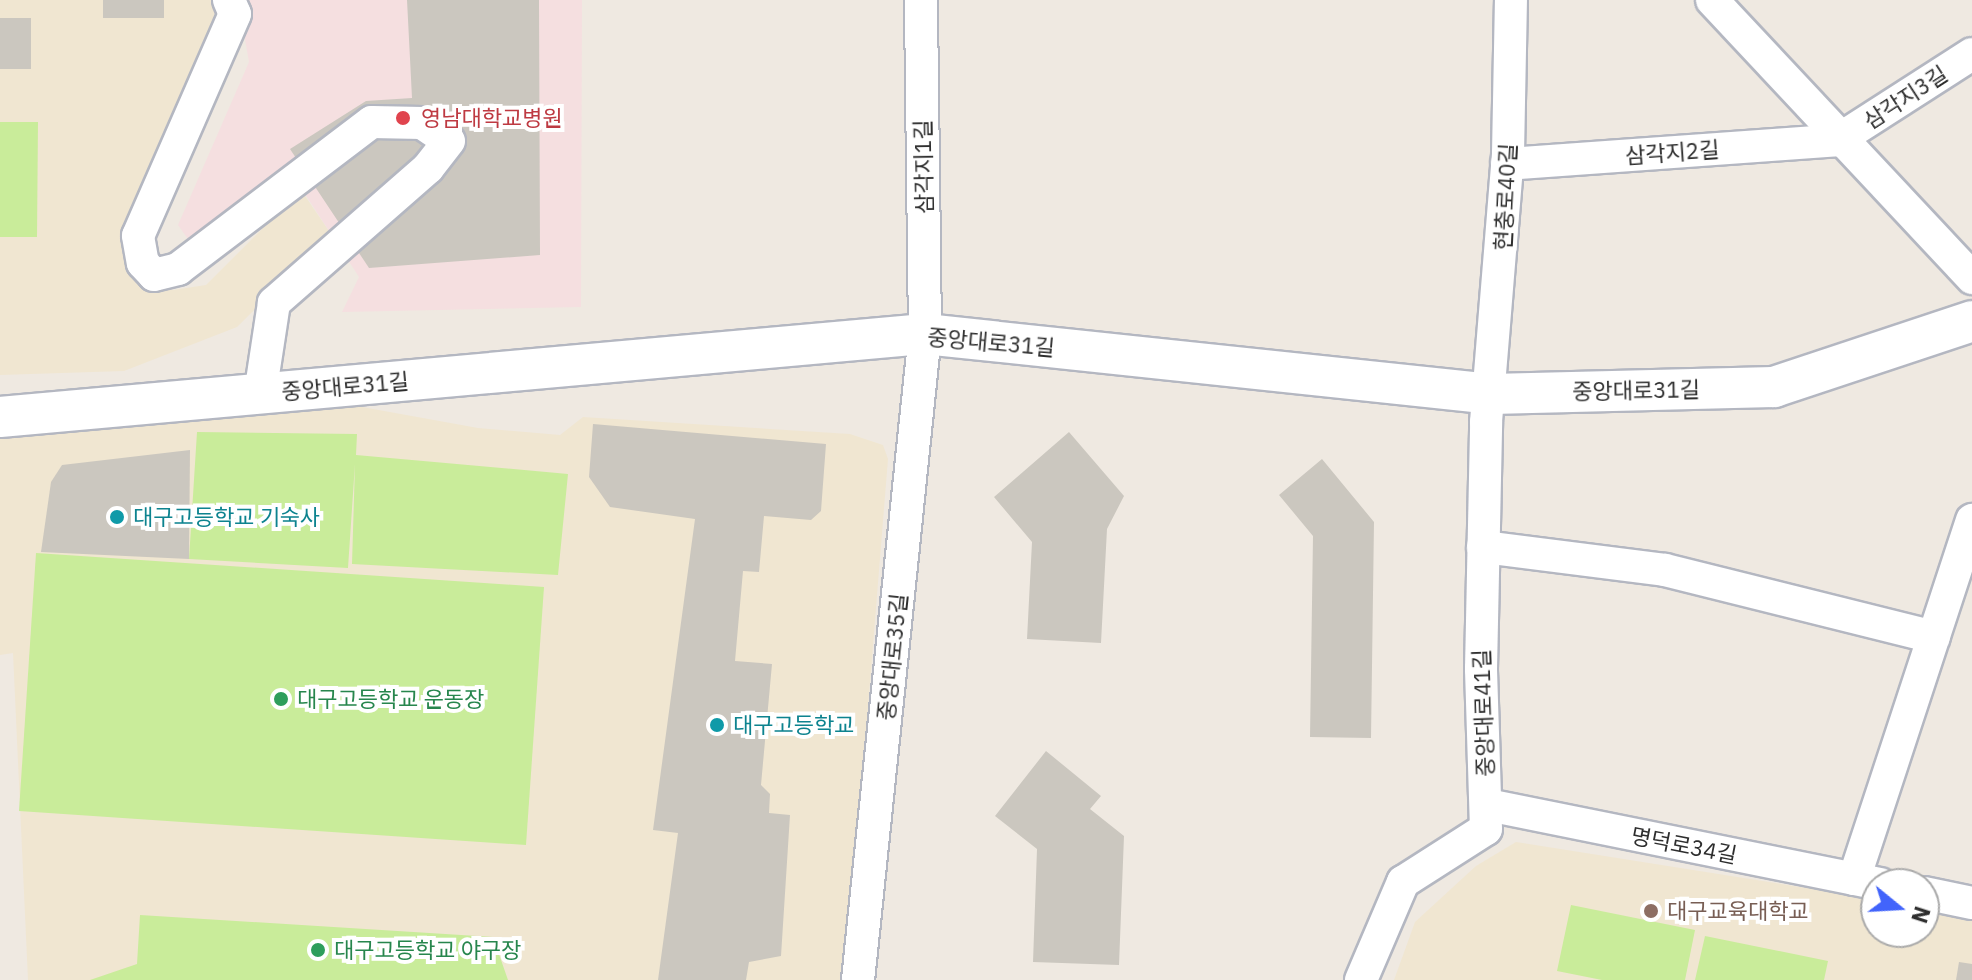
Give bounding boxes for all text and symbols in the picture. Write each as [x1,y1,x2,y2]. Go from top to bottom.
street label: 삼각지3길 [1858,60,1952,134]
place label: 영남대학교병원 [421,105,563,131]
marker: 영남대학교병원 [392,107,414,129]
street label: 삼각지1길 [909,120,937,214]
street label: 삼각지2길 [1624,136,1720,168]
street label: 현충로40길 [1489,143,1521,251]
street label: 중앙대로31길 [926,323,1056,361]
street label: 중앙대로31길 [280,367,410,405]
street label: 중앙대로31길 [1572,376,1700,404]
place label: 대구고등학교 기숙사 [133,504,320,530]
marker: 대구고등학교 기숙사 [108,508,126,526]
street label: 중앙대로35길 [872,592,912,722]
street label: 중앙대로41길 [1468,649,1498,777]
place label: 대구고등학교 운동장 [297,686,484,712]
marker: 대구고등학교 운동장 [272,690,290,708]
place label: 대구고등학교 [733,712,854,738]
marker: 대구고등학교 [708,716,726,734]
street label: 명덕로34길 [1629,822,1739,868]
north arrow [1860,868,1940,948]
place label: 대구교육대학교 [1667,898,1809,924]
marker: 대구교육대학교 [1642,902,1660,920]
text: N [1905,903,1938,927]
place label: 대구고등학교 야구장 [334,937,521,963]
marker: 대구고등학교 야구장 [309,941,327,959]

